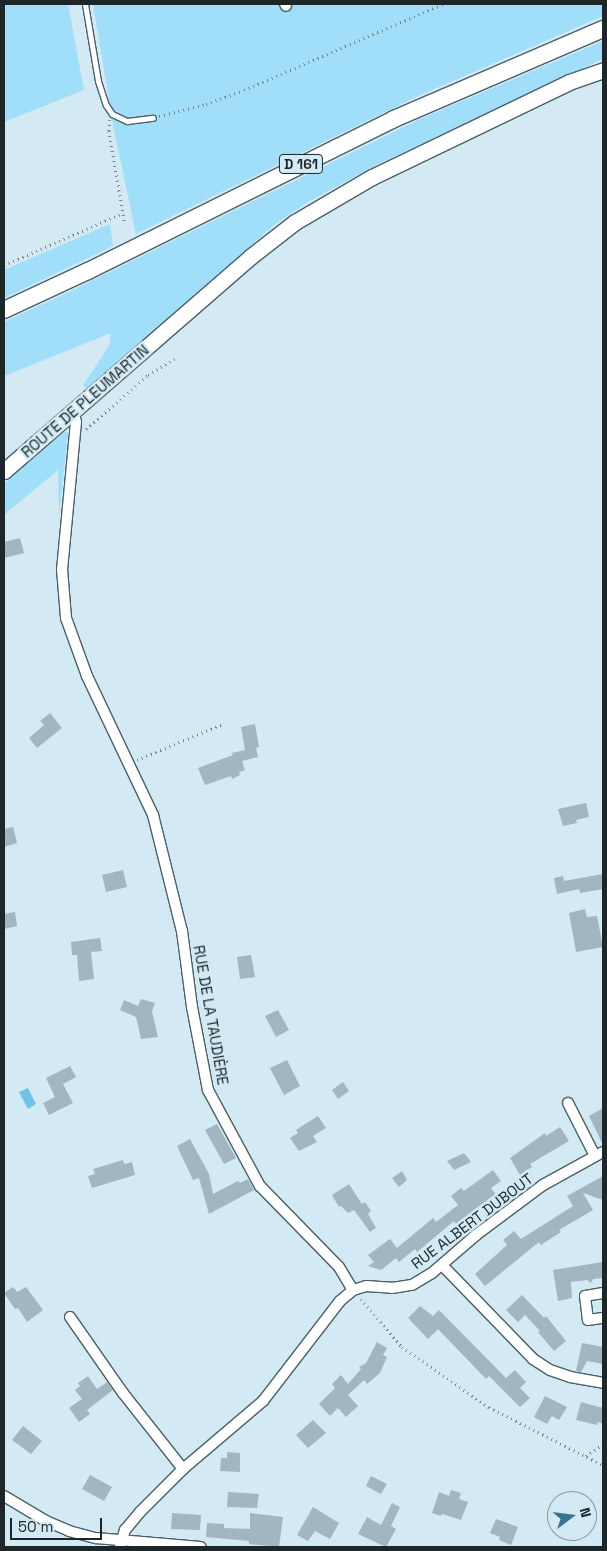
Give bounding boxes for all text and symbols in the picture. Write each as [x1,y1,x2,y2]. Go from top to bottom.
road number: D 161 [278,152,324,175]
street label: ROUTE DE PLEUMARTIN [18,341,152,461]
street label: RUE DE LA TAUDIÈRE [190,943,232,1087]
street label: RUE ALBERT DUBOUT [407,1169,537,1273]
north arrow [547,1491,597,1541]
text: N [576,1506,595,1519]
scale bar [12,1508,105,1540]
text: 50 m [18,1517,53,1536]

